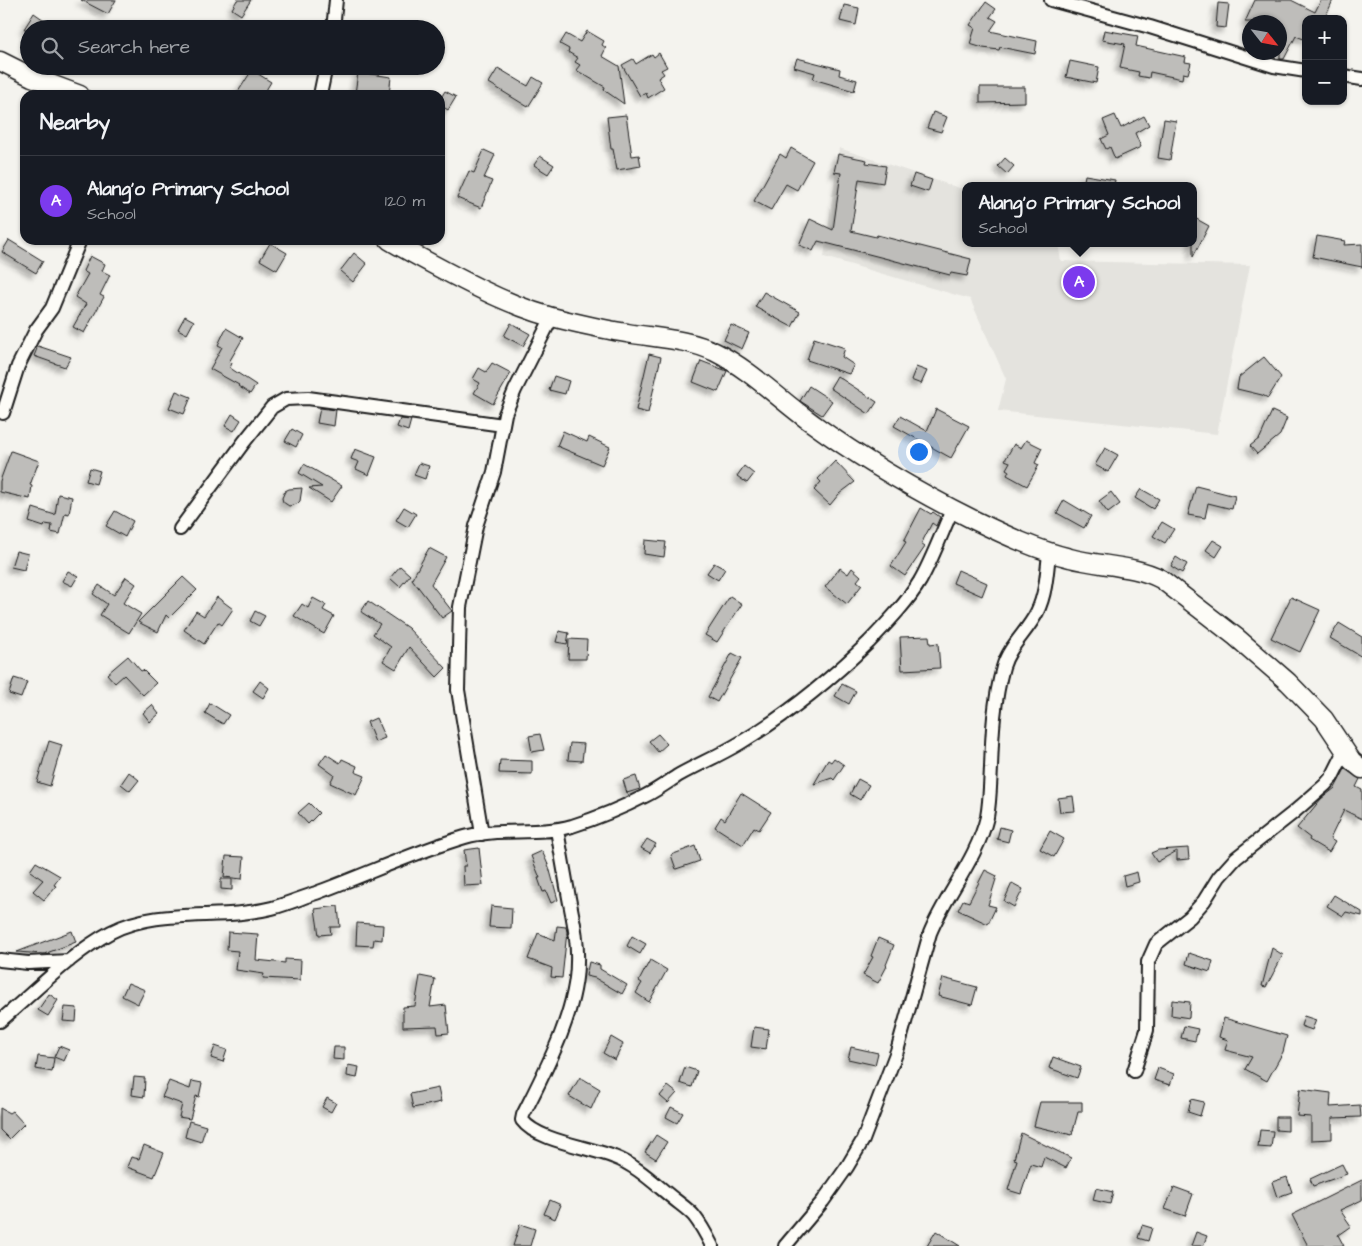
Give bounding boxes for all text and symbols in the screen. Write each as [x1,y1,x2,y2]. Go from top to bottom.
north arrow [1242,15,1287,60]
map controls [1302,15,1347,105]
button: + [1302,15,1347,60]
search box [20,20,445,75]
icon: search [38,34,66,62]
text: Search here [78,34,190,61]
button: − [1302,60,1347,105]
text: Nearby [40,108,110,137]
text: Alang'o Primary School [87,176,289,203]
popup [962,182,1197,247]
text: A [51,190,61,212]
text: 120 m [385,190,425,212]
text: Alang'o Primary School [979,190,1180,217]
text: School [87,203,136,225]
text: School [979,217,1027,239]
pin: A [1063,263,1095,301]
your location [906,439,932,465]

